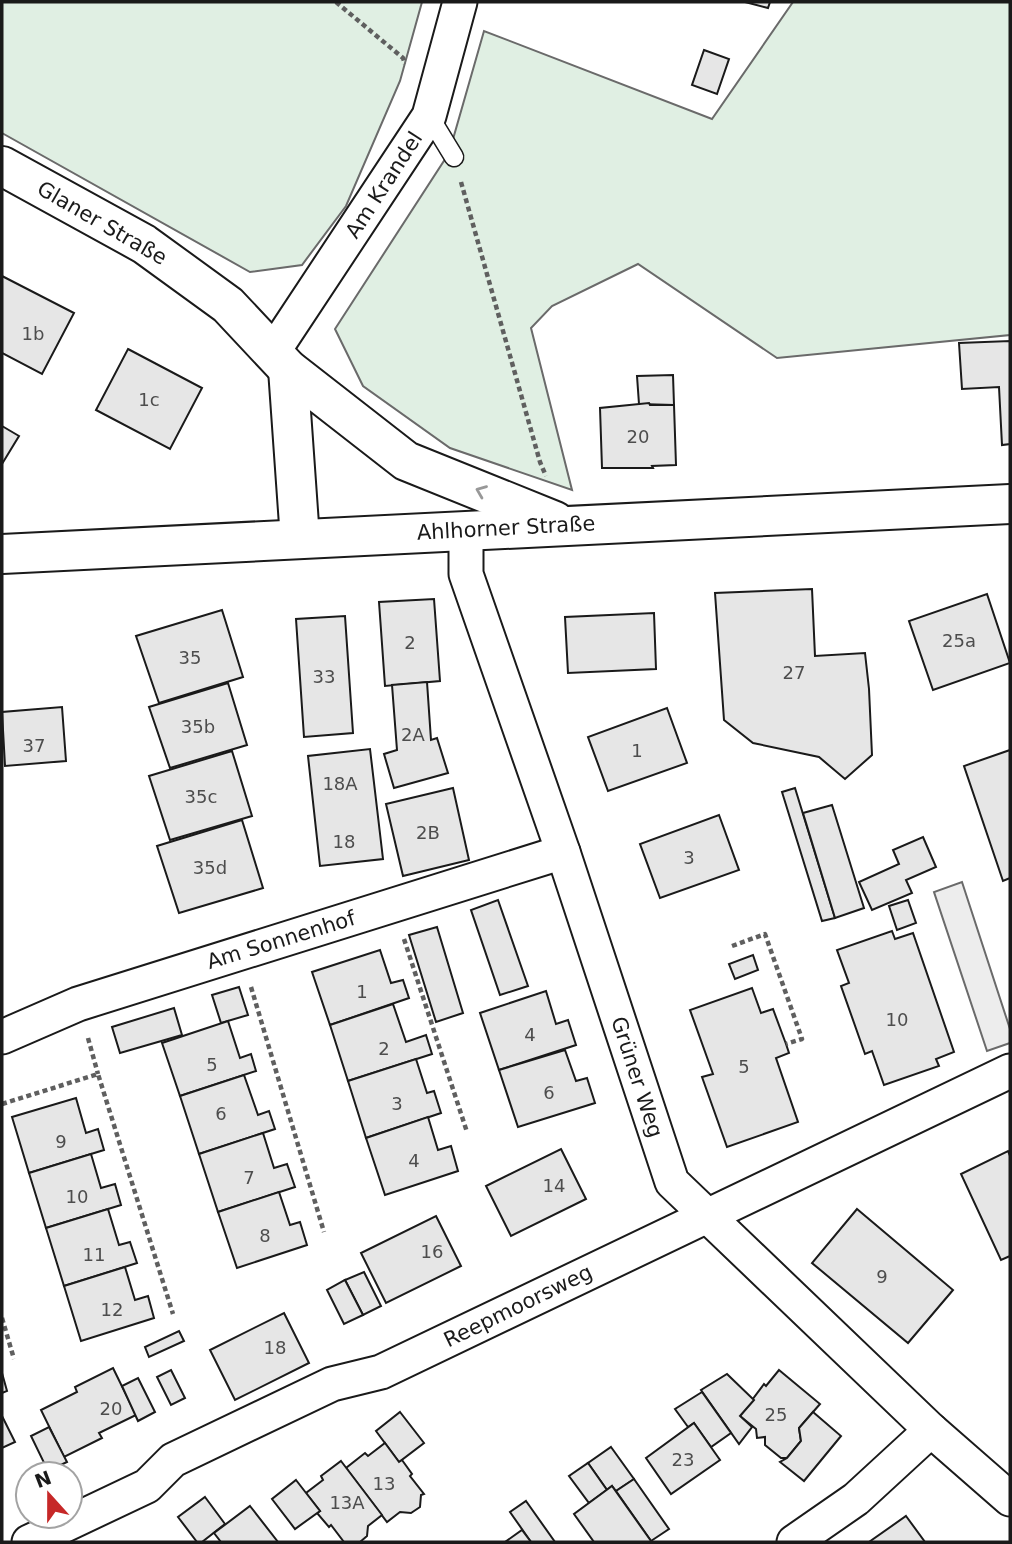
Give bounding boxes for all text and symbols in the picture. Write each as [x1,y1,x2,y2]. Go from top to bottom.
street label: Am Krandel [341,127,427,243]
street label: Glaner Straße [33,176,171,270]
house number: 1b [22,323,44,344]
house number: 1c [138,389,160,410]
house number: 20 [627,426,649,447]
one-way arrow [475,485,487,499]
street label: Ahlhorner Straße [416,511,596,545]
house number: 25a [942,630,976,651]
house number: 2 [404,632,416,653]
house number: 35 [179,647,201,668]
house number: 27 [783,662,805,683]
house number: 33 [313,666,335,687]
house number: 35b [181,716,215,737]
house number: 2A [401,724,426,745]
house number: 37 [23,735,45,756]
house number: 1 [631,740,643,761]
house number: 18A [322,773,358,794]
house number: 35c [185,786,217,807]
house number: 2B [416,822,440,843]
house number: 18 [333,831,355,852]
house number: 3 [683,847,695,868]
house number: 35d [193,857,227,878]
street label: Am Sonnenhof [204,906,359,974]
house number: 1 [356,981,368,1002]
house number: 10 [886,1009,908,1030]
street label: Grüner Weg [606,1014,668,1140]
house number: 4 [524,1024,536,1045]
house number: 2 [378,1038,390,1059]
house number: 5 [206,1054,218,1075]
house number: 5 [738,1056,750,1077]
house number: 6 [543,1082,555,1103]
house number: 3 [391,1093,403,1114]
house number: 6 [215,1103,227,1124]
house number: 9 [55,1131,67,1152]
house number: 4 [408,1150,420,1171]
house number: 7 [243,1167,255,1188]
house number: 14 [543,1175,565,1196]
house number: 10 [66,1186,88,1207]
house number: 8 [259,1225,271,1246]
house number: 16 [421,1241,443,1262]
house number: 11 [83,1244,105,1265]
street label: Reepmoorsweg [440,1260,596,1352]
house number: 9 [876,1266,888,1287]
house number: 12 [101,1299,123,1320]
house number: 18 [264,1337,286,1358]
house number: 20 [100,1398,122,1419]
house number: 25 [765,1404,787,1425]
house number: 23 [672,1449,694,1470]
north arrow [14,1460,84,1530]
text: N [32,1466,54,1492]
house number: 13 [373,1473,395,1494]
house number: 13A [329,1492,365,1513]

